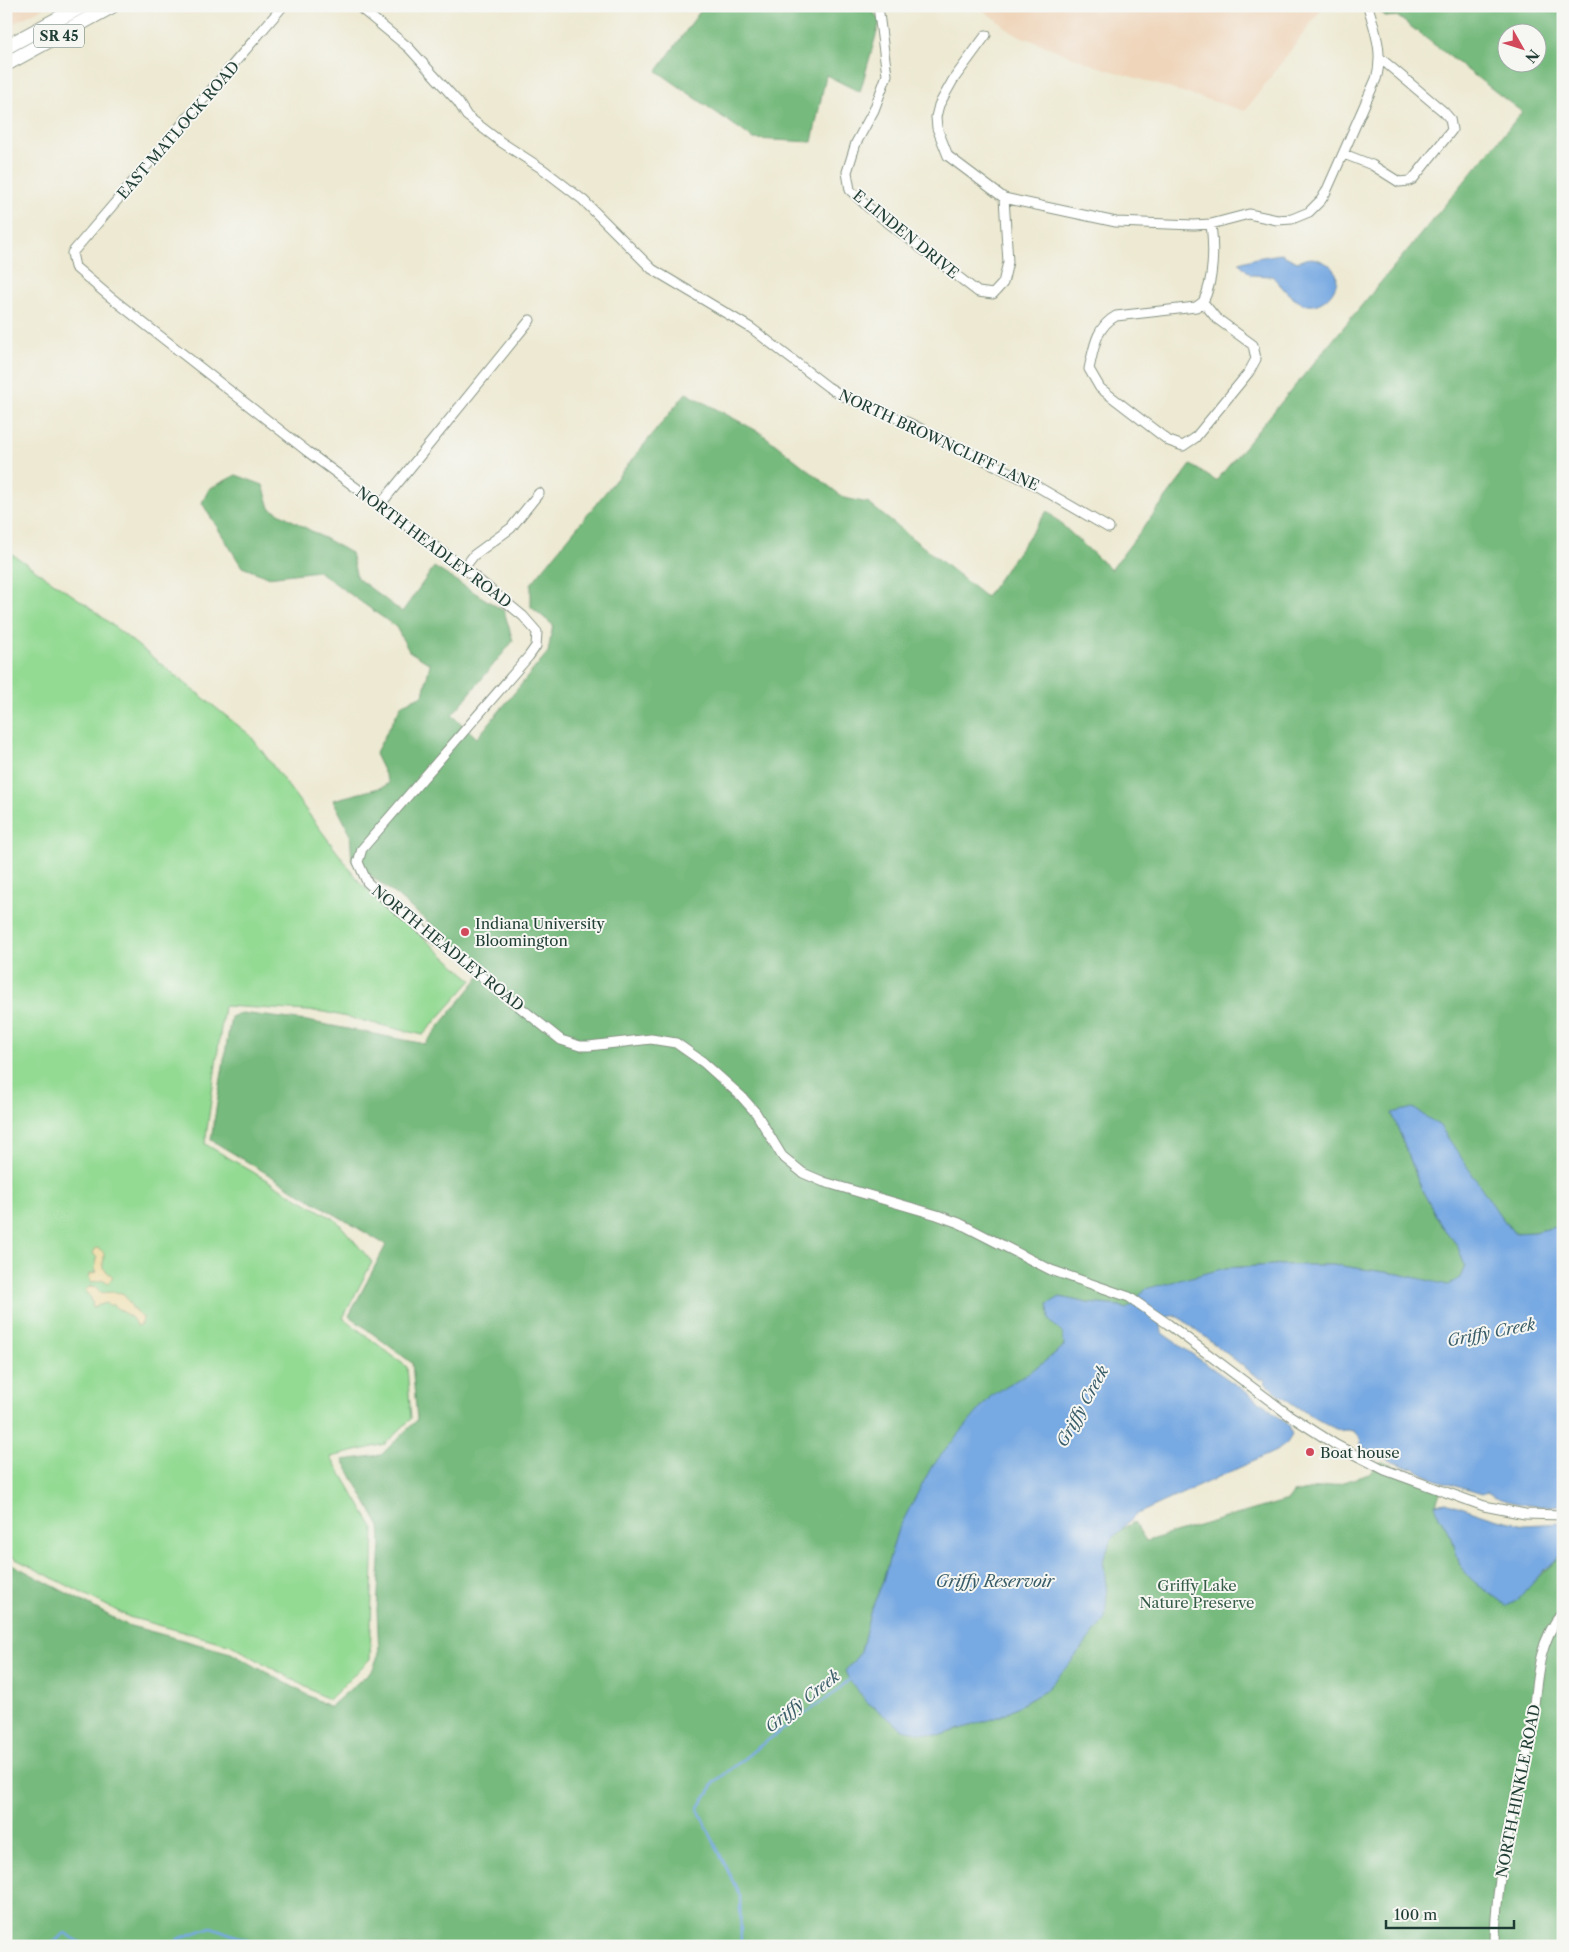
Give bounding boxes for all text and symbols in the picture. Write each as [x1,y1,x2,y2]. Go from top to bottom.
north arrow [1496,22,1546,72]
road number: SR 45 [34,24,84,48]
text: N [1521,46,1543,67]
street label: EAST MATLOCK ROAD [113,57,243,203]
street label: E LINDEN DRIVE [849,185,963,283]
street label: NORTH BROWNCLIFF LANE [836,385,1042,495]
street label: NORTH HEADLEY ROAD [352,482,516,612]
street label: NORTH HEADLEY ROAD [368,881,528,1015]
place label: Indiana University Bloomington [475,914,606,950]
marker: Indiana University Bloomington [459,926,471,938]
water label: Griffy Creek [1445,1314,1537,1350]
water label: Griffy Creek [1052,1361,1113,1450]
place label: Boat house [1320,1443,1400,1462]
marker: Boat house [1304,1446,1316,1458]
water label: Griffy Reservoir [936,1571,1056,1591]
park label: Griffy Lake Nature Preserve [1140,1576,1254,1612]
water label: Griffy Creek [761,1665,844,1736]
street label: NORTH HINKLE ROAD [1492,1703,1544,1879]
scale bar [1386,1897,1514,1929]
text: 100 m [1394,1905,1437,1924]

